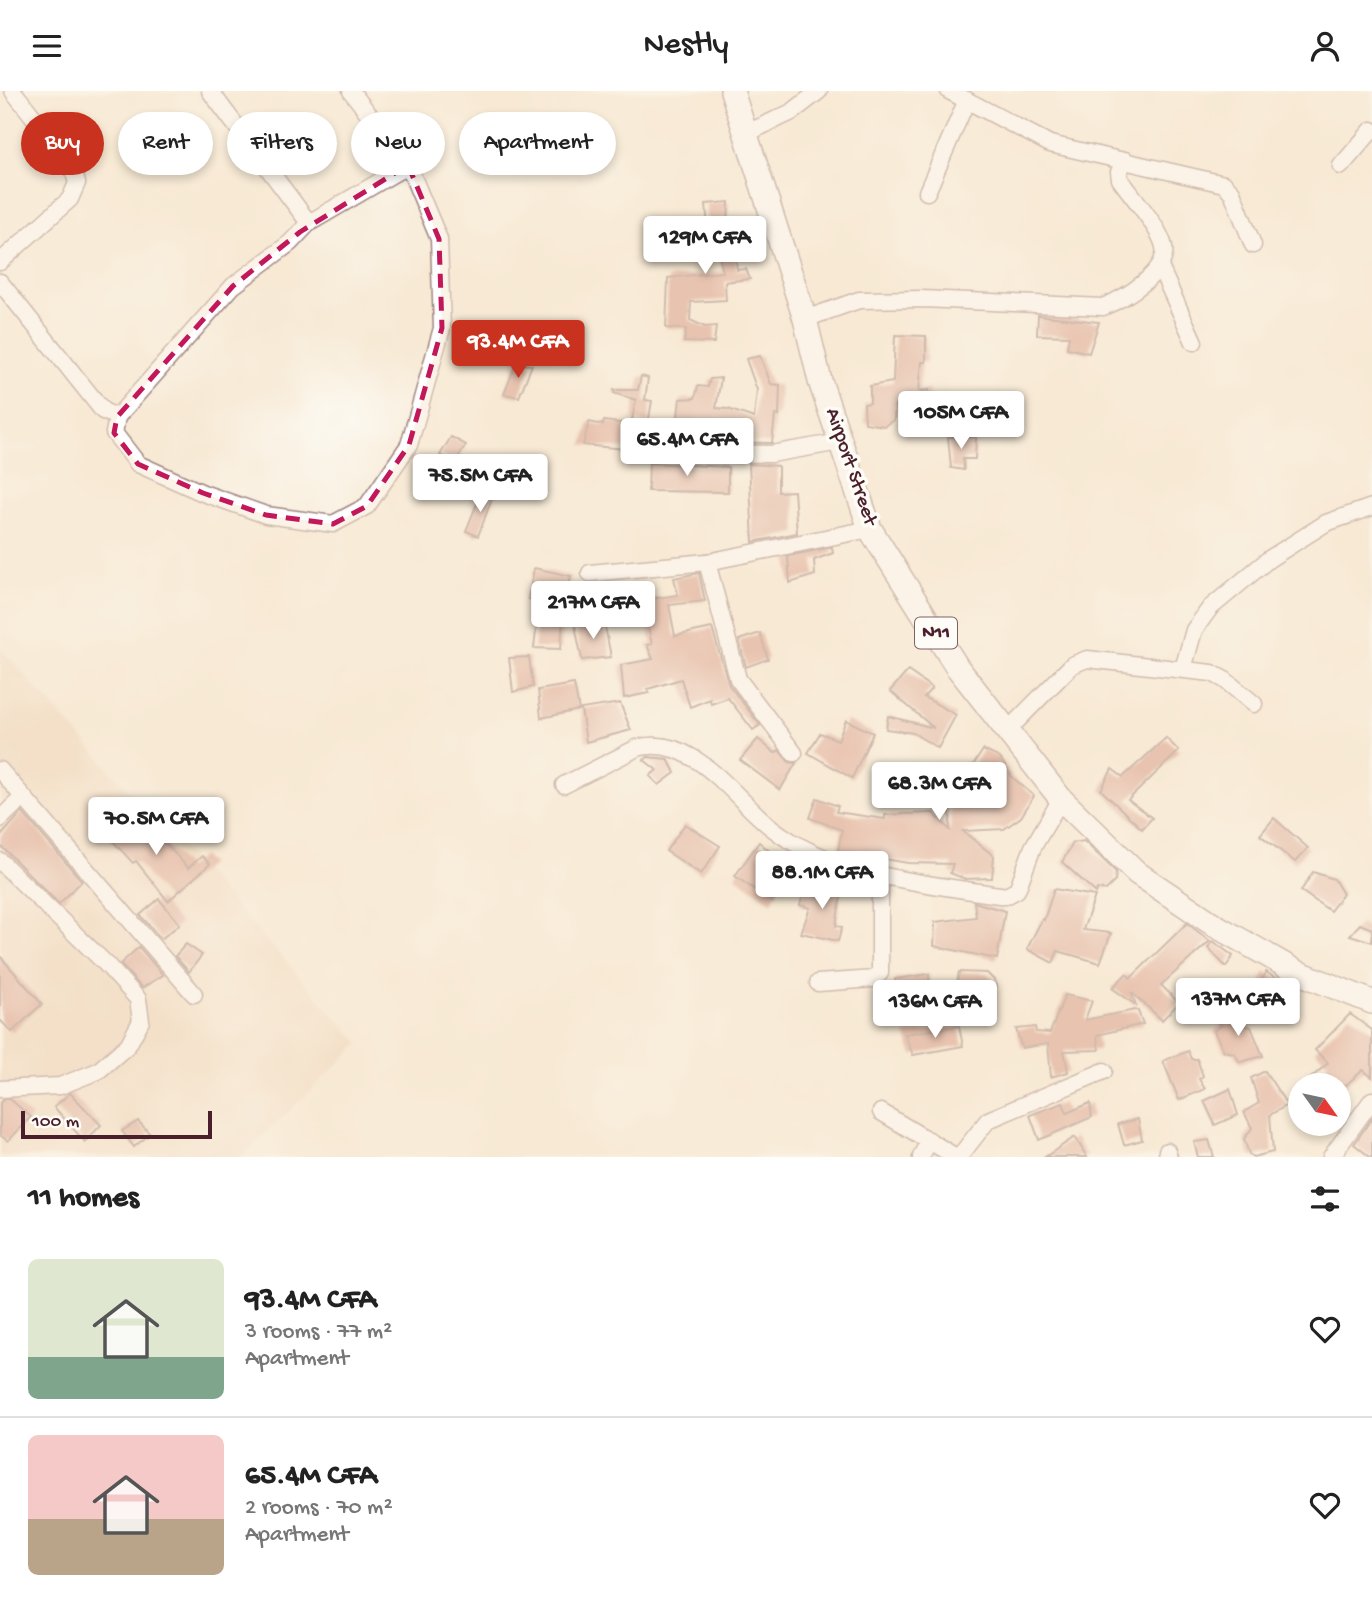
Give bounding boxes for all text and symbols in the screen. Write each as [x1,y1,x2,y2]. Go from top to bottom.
icon: menu [28,27,66,65]
text: Nestly [643,27,729,65]
icon: person [1306,27,1344,65]
chip: Buy [21,112,104,175]
chip: Rent [118,112,213,175]
chip: Filters [227,112,337,175]
chip: New [351,112,445,175]
chip: Apartment [459,112,616,175]
pin: 129M CFA [633,216,777,276]
text: 129M CFA [659,225,751,252]
pin: 93.4M CFA [438,321,598,380]
text: 93.4M CFA [468,329,568,356]
pin: 105M CFA [889,391,1033,451]
text: 105M CFA [914,400,1008,427]
street label: Airport Street [818,405,883,531]
pin: 65.4M CFA [607,419,767,478]
text: 65.4M CFA [636,427,738,454]
pin: 75.5M CFA [400,455,560,514]
text: 75.5M CFA [429,463,531,490]
pin: 217M CFA [521,581,665,641]
text: 217M CFA [547,590,639,617]
road number: N11 [915,617,957,649]
pin: 68.3M CFA [859,763,1019,822]
text: 68.3M CFA [888,771,990,798]
pin: 70.5M CFA [76,797,236,857]
text: 70.5M CFA [104,806,208,833]
pin: 88.1M CFA [742,851,902,911]
text: 88.1M CFA [772,860,872,887]
pin: 137M CFA [1166,979,1310,1038]
pin: 136M CFA [863,981,1007,1040]
text: 137M CFA [1192,987,1284,1014]
text: 136M CFA [889,989,981,1016]
north arrow [1288,1073,1351,1136]
map controls [1288,1073,1351,1136]
scale bar [21,1108,212,1140]
text: 100 m [32,1111,79,1134]
icon: filters [1306,1180,1344,1218]
text: 11 homes [28,1182,139,1217]
text: 93.4M CFA [245,1284,376,1319]
icon: home [84,1287,168,1371]
icon: heart [1306,1310,1344,1348]
text: 3 rooms · 77 m² [245,1319,392,1346]
text: Apartment [245,1346,349,1373]
text: 65.4M CFA [245,1460,377,1495]
icon: home [84,1463,168,1547]
icon: heart [1306,1486,1344,1524]
text: 2 rooms · 70 m² [245,1495,393,1522]
text: Apartment [245,1522,349,1549]

